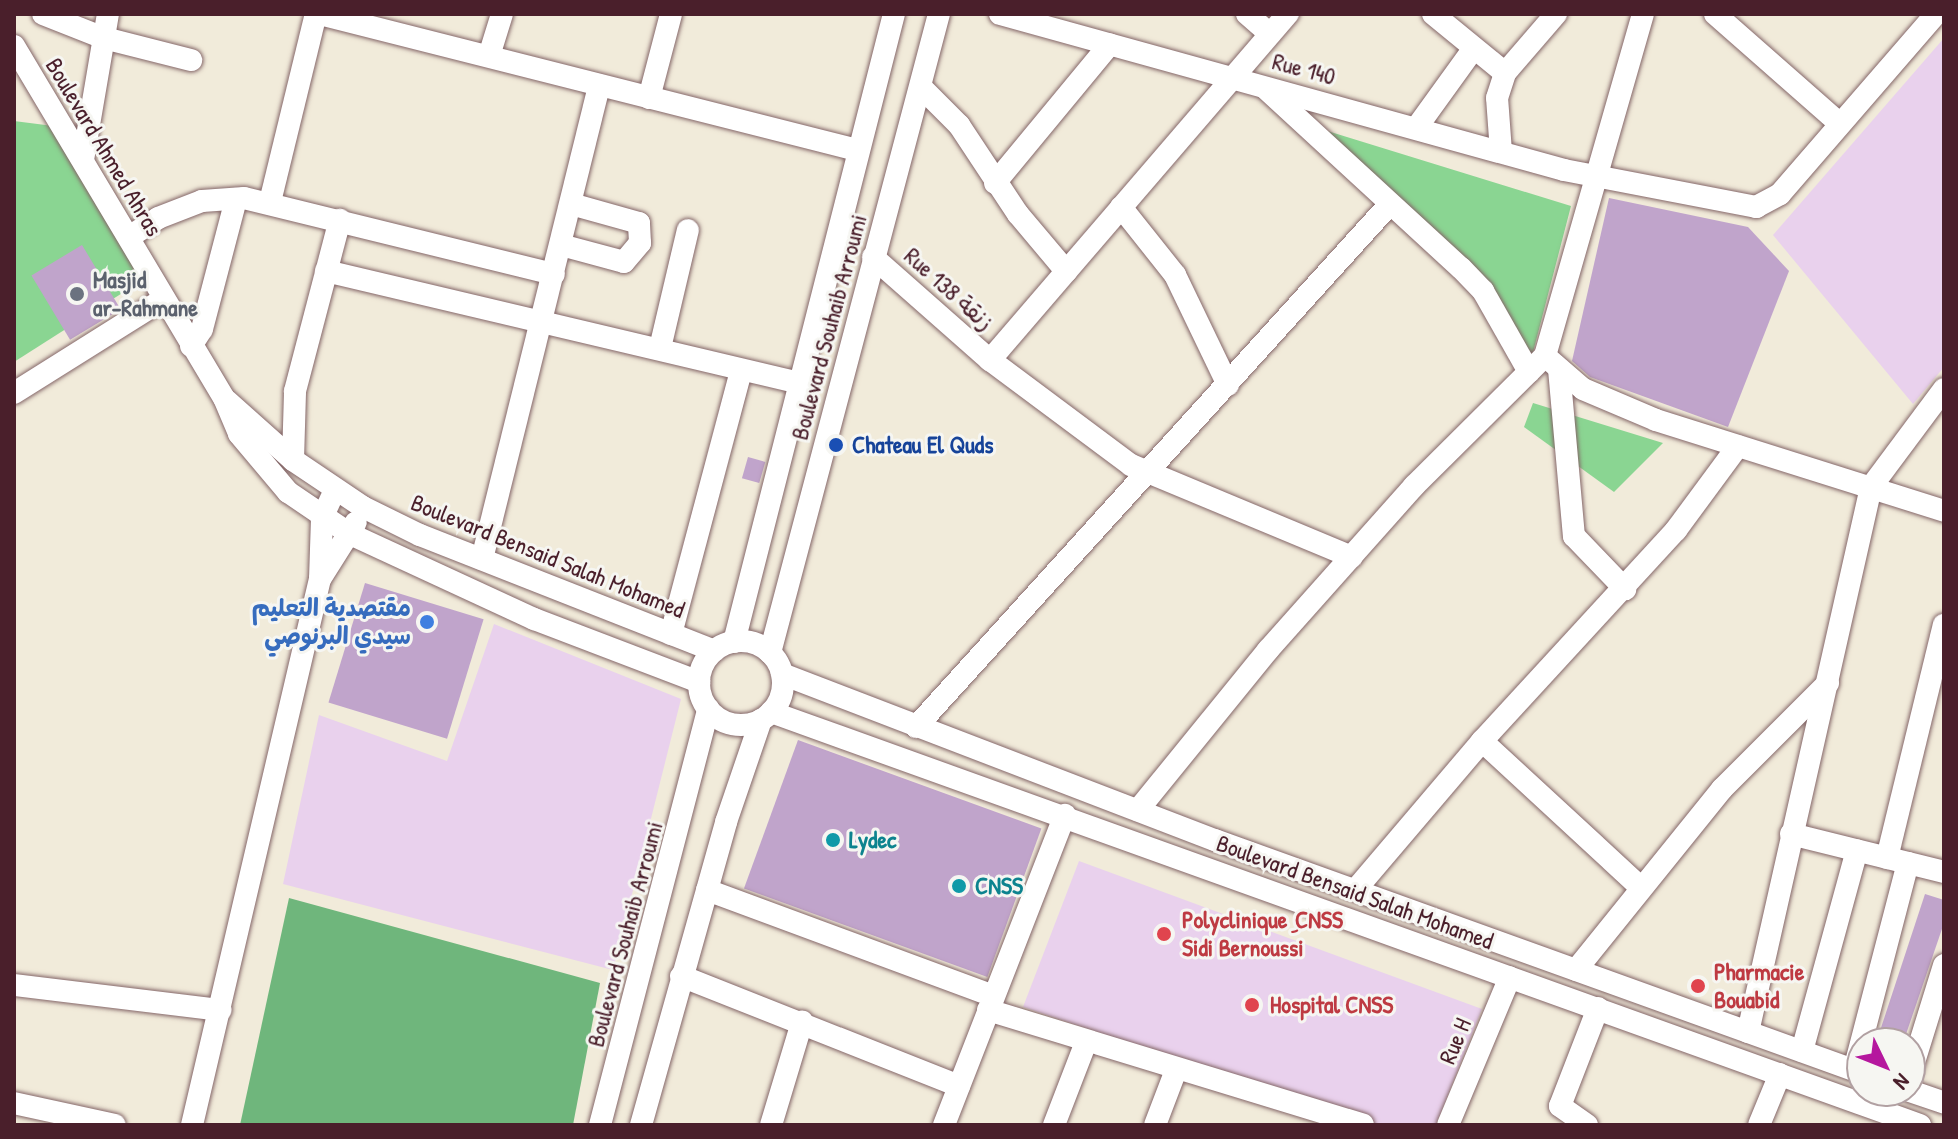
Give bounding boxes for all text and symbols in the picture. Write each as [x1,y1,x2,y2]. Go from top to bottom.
street label: Rue 140 [1269,47,1339,91]
street label: Boulevard Ahmed Ahras [39,53,169,241]
street label: Boulevard Souhaib Arroumi [785,211,873,443]
street label: Rue 138 زنقة [898,241,1000,337]
place label: Masjid ar-Rahmane [93,266,198,322]
marker: Masjid ar-Rahmane [68,285,86,303]
place label: Chateau El Quds [852,431,993,459]
marker: Chateau El Quds [827,436,845,454]
street label: Boulevard Bensaid Salah Mohamed [407,488,689,624]
place label: مقتصدية التعليم سيدي البرنوصي [252,594,411,650]
marker: مقتصدية التعليم سيدي البرنوصي [418,613,436,631]
street label: Boulevard Souhaib Arroumi [581,818,669,1050]
place label: Lydec [849,826,896,854]
street label: Boulevard Bensaid Salah Mohamed [1213,828,1497,956]
marker: Lydec [824,831,842,849]
place label: CNSS [975,872,1023,900]
marker: CNSS [950,877,968,895]
place label: Polyclinique ِCNSS Sidi Bernoussi [1182,906,1341,962]
marker: Polyclinique ِCNSS Sidi Bernoussi [1153,923,1175,945]
place label: Pharmacie Bouabid [1714,958,1804,1014]
marker: Pharmacie Bouabid [1689,977,1707,995]
place label: Hospital CNSS [1270,991,1393,1019]
marker: Hospital CNSS [1241,994,1263,1016]
street label: Rue H [1433,1014,1477,1068]
north arrow [1846,1027,1926,1107]
text: N [1887,1067,1917,1097]

